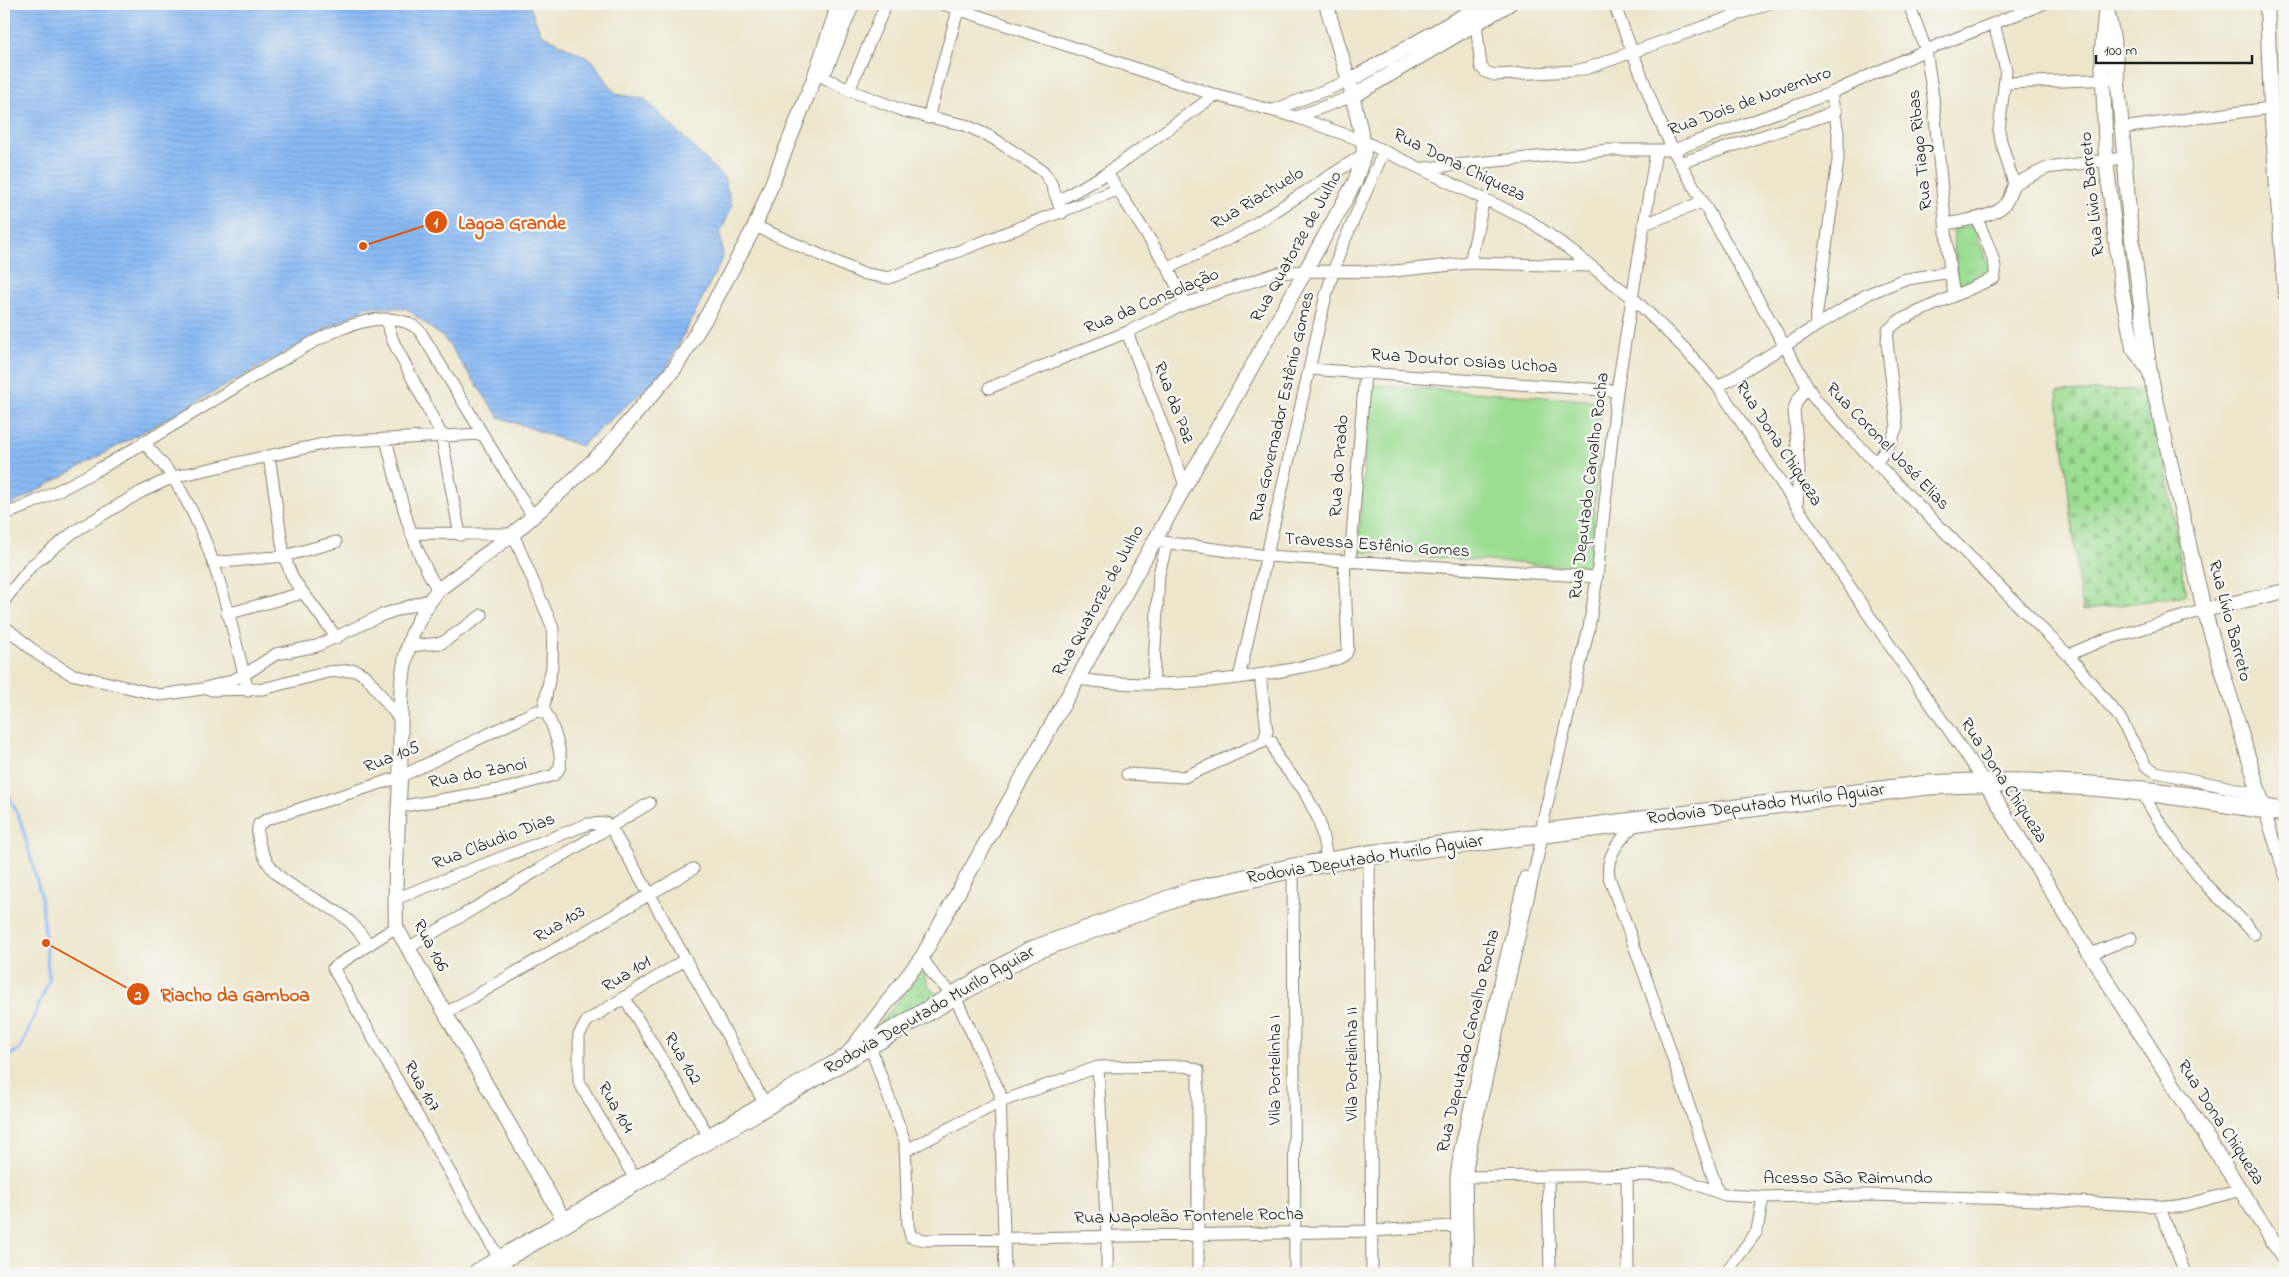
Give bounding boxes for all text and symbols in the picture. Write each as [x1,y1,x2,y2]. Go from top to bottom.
scale bar [2096,32,2253,64]
text: 100 m [2104,40,2137,62]
street label: Rua Dois de Novembro [1665,60,1835,144]
street label: Rua Tiago Ribas [1902,88,1941,212]
street label: Rua Dona Chiqueza [1388,123,1530,209]
street label: Rua Lívio Barreto [2074,131,2112,257]
street label: Rua Riachuelo [1206,161,1310,237]
street label: Rua Quatorze de Julho [1244,166,1350,328]
callout: Lagoa Grande [423,205,576,239]
text: Lagoa Grande [458,211,566,240]
text: 1 [434,212,439,234]
street label: Rua da Consolação [1081,262,1223,342]
street label: Rua Governador Estênio Gomes [1244,289,1322,525]
street label: Rua Doutor Osias Uchoa [1370,342,1558,382]
street label: Rua da Paz [1146,358,1201,448]
street label: Rua Deputado Carvalho Rocha [1563,371,1617,601]
street label: Rua Dona Chiqueza [1728,376,1828,512]
street label: Rua Coronel José Elias [1819,377,1955,517]
street label: Rua do Prado [1323,414,1357,518]
street label: Rua Quatorze de Julho [1046,520,1152,682]
street label: Travessa Estênio Gomes [1283,527,1471,565]
street label: Rua Lívio Barreto [2200,557,2258,685]
street label: Rua Dona Chiqueza [1953,713,2053,849]
street label: Rua 105 [360,735,424,781]
street label: Rua do Zanoi [427,752,529,796]
street label: Rodovia Deputado Murilo Aguiar [1646,777,1887,833]
street label: Rua Cláudio Dias [429,807,559,877]
street label: Rodovia Deputado Murilo Aguiar [1245,828,1486,893]
street label: Rua 103 [530,900,590,950]
street label: Rua 106 [405,915,455,977]
street label: Rua Deputado Carvalho Rocha [1431,927,1507,1155]
street label: Rodovia Deputado Murilo Aguiar [820,940,1041,1083]
street label: Rua 101 [597,950,657,1000]
callout: Riacho da Gamboa [126,977,320,1011]
text: Riacho da Gamboa [160,983,310,1010]
text: 2 [133,985,142,1007]
street label: Vila Portelinha II [1340,1007,1366,1122]
street label: Vila Portelinha I [1263,1015,1289,1126]
street label: Rua 102 [656,1028,708,1090]
street label: Rua Dona Chiqueza [2170,1055,2270,1191]
street label: Rua 107 [396,1057,446,1118]
street label: Rua 104 [590,1078,640,1139]
street label: Acesso São Raimundo [1763,1166,1933,1192]
street label: Rua Napoleão Fontenele Rocha [1074,1202,1304,1232]

